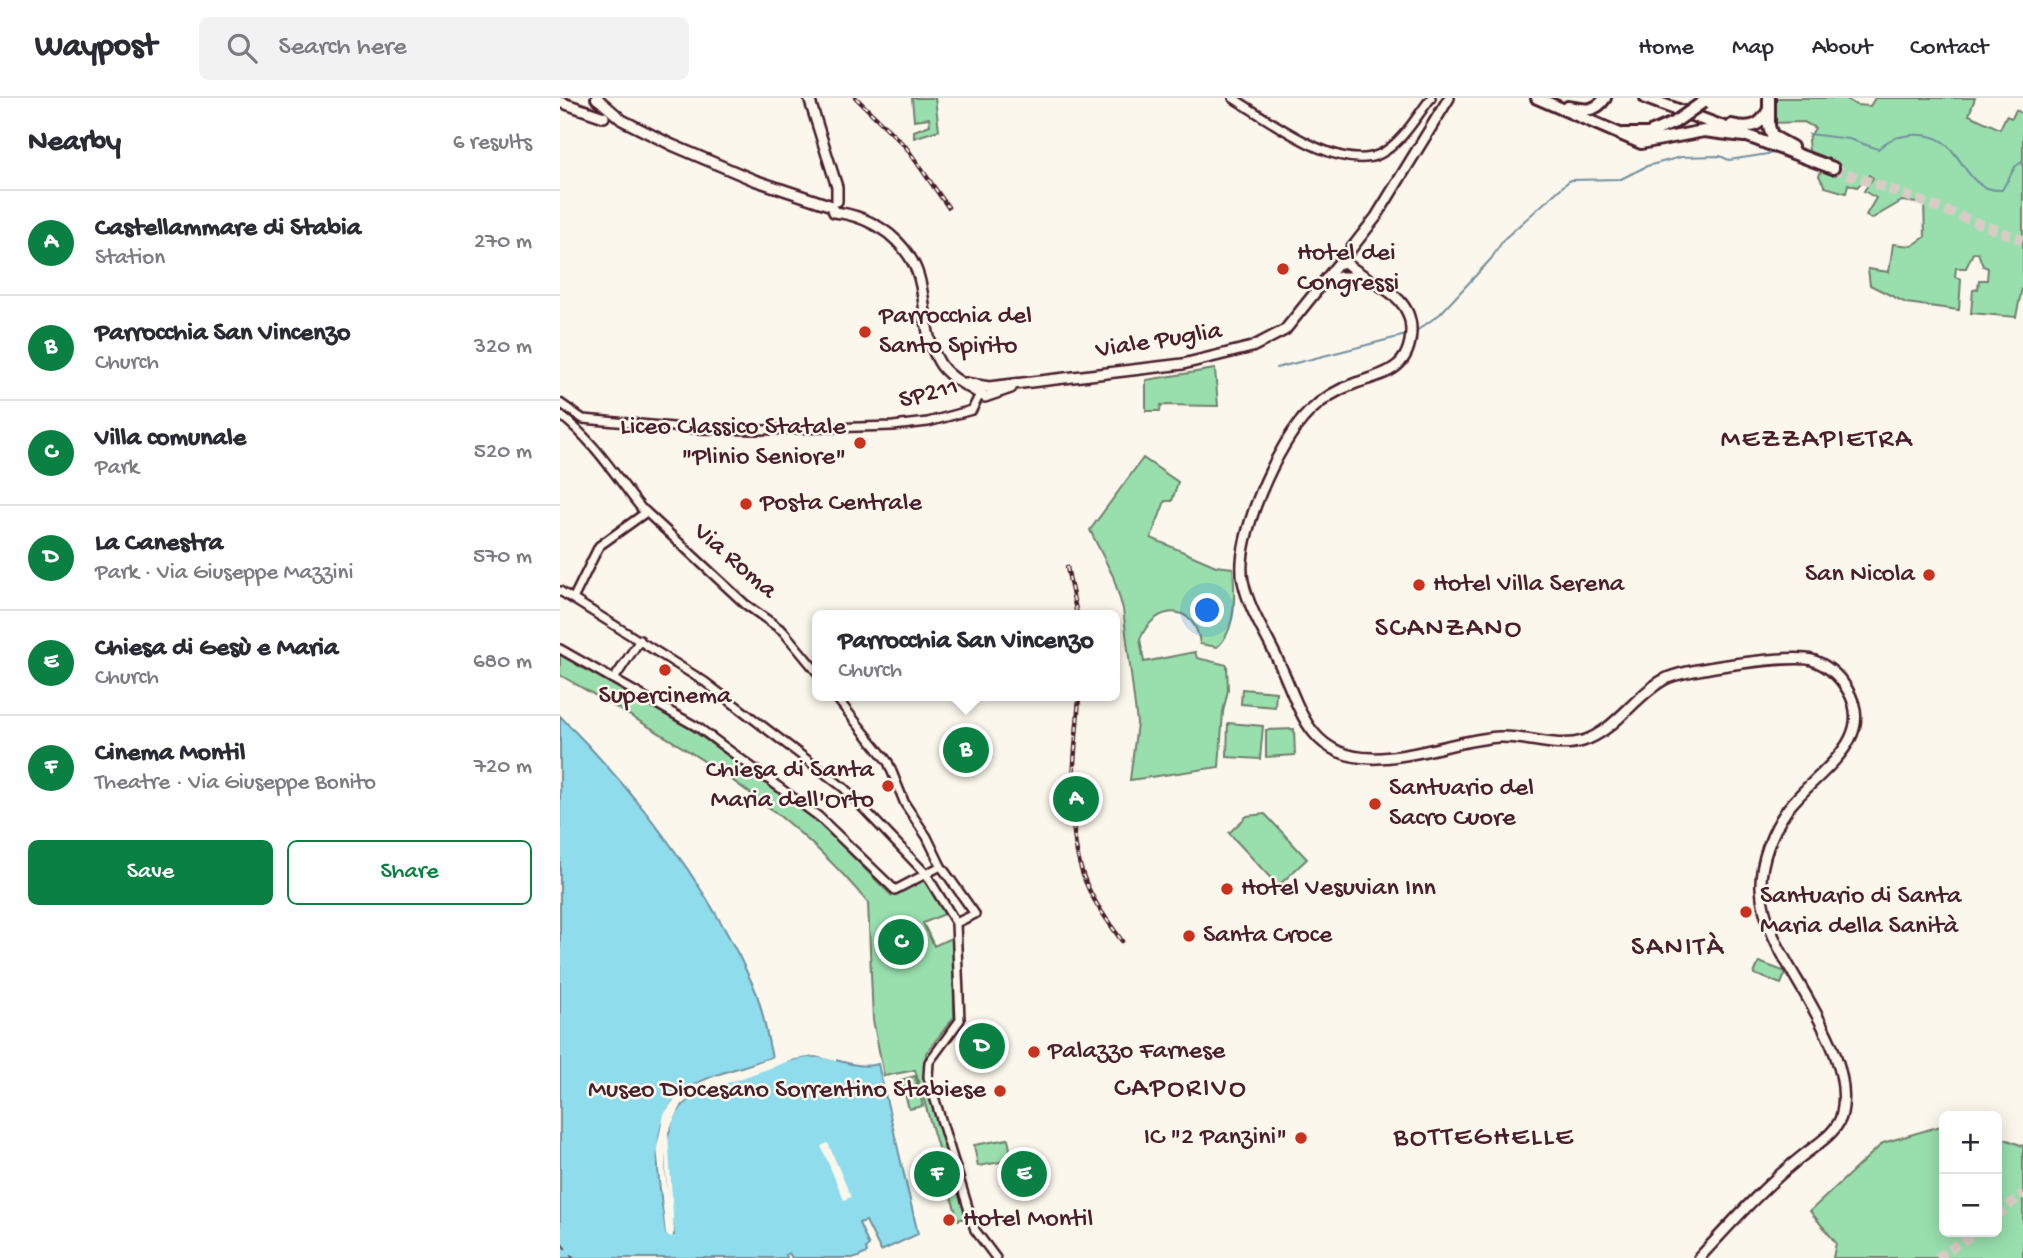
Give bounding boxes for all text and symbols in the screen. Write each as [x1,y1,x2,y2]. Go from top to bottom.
search box [199,17,689,80]
text: Waypost [35,29,157,67]
icon: search [223,29,261,67]
text: Search here [279,33,407,64]
text: Home [1638,34,1694,63]
text: Map [1732,34,1774,63]
text: About [1812,34,1872,63]
text: Contact [1910,34,1988,63]
text: Nearby [28,126,121,161]
text: 6 results [453,130,532,157]
text: Castellammare di Stabia [95,214,361,245]
text: A [44,229,58,256]
text: 270 m [474,229,532,256]
place label: Hotel dei Congressi [1297,239,1399,300]
text: Station [95,245,165,272]
marker: Hotel dei Congressi [1275,261,1291,277]
place label: Parrocchia del Santo Spirito [878,302,1032,363]
street label: Viale Puglia [1093,317,1226,367]
text: Parrocchia San Vincenzo [95,319,351,350]
marker: Parrocchia del Santo Spirito [857,324,873,340]
text: B [45,334,57,361]
text: 320 m [474,334,532,361]
text: Church [95,350,159,377]
street label: SP211 [896,373,962,417]
place label: Liceo Classico Statale "Plinio Seniore" [620,413,847,474]
text: Villa comunale [95,424,246,455]
district label: MEZZAPIETRA [1720,424,1914,457]
marker: Liceo Classico Statale "Plinio Seniore" [852,435,868,451]
text: C [45,439,57,466]
text: 520 m [474,439,532,466]
text: Park [95,455,139,482]
place label: Posta Centrale [759,489,922,520]
marker: Posta Centrale [738,496,754,512]
street label: Via Roma [685,517,783,608]
text: La Canestra [95,529,223,560]
text: D [44,544,59,571]
text: 570 m [473,544,532,571]
text: Park · Via Giuseppe Mazzini [95,560,353,587]
place label: San Nicola [1805,560,1917,591]
marker: San Nicola [1921,567,1937,583]
place label: Hotel Villa Serena [1433,570,1626,601]
marker: Hotel Villa Serena [1411,577,1427,593]
your location [1190,593,1224,627]
popup [812,610,1120,701]
district label: SCANZANO [1375,613,1523,646]
text: Parrocchia San Vincenzo [838,627,1094,658]
text: Chiesa di Gesù e Maria [95,634,338,665]
text: E [44,649,58,676]
text: 680 m [473,649,532,676]
text: Church [838,658,902,685]
marker: Supercinema [657,662,673,678]
text: Church [95,665,159,692]
place label: Supercinema [599,682,733,713]
pin: B [943,724,989,776]
text: Cinema Montil [95,739,245,770]
text: F [45,754,57,781]
text: 720 m [474,754,532,781]
place label: Chiesa di Santa Maria dell'Orto [706,756,876,817]
text: Theatre · Via Giuseppe Bonito [95,770,376,797]
pin: A [1053,773,1099,825]
place label: Santuario del Sacro Cuore [1389,774,1534,835]
marker: Chiesa di Santa Maria dell'Orto [880,778,896,794]
marker: Santuario del Sacro Cuore [1367,796,1383,812]
button: Save [28,840,273,905]
button: Share [287,840,532,905]
place label: Hotel Vesuvian Inn [1241,874,1437,905]
marker: Hotel Vesuvian Inn [1219,881,1235,897]
place label: Santuario di Santa Maria della Sanità [1760,882,1963,943]
marker: Santuario di Santa Maria della Sanità [1738,904,1754,920]
pin: C [878,916,924,968]
place label: Santa Croce [1203,921,1333,952]
marker: Santa Croce [1181,928,1197,944]
district label: SANITÀ [1631,932,1725,965]
pin: D [959,1020,1005,1072]
place label: Palazzo Farnese [1047,1037,1226,1068]
marker: Palazzo Farnese [1026,1044,1042,1060]
district label: CAPORIVO [1114,1073,1248,1106]
place label: Museo Diocesano Sorrentino Stabiese [588,1076,987,1107]
marker: Museo Diocesano Sorrentino Stabiese [992,1083,1008,1099]
map controls [1939,1111,2002,1237]
button: + [1939,1111,2002,1174]
district label: BOTTEGHELLE [1392,1122,1575,1155]
place label: IC "2 Panzini" [1144,1123,1287,1154]
marker: IC "2 Panzini" [1293,1130,1309,1146]
pin: F [914,1148,960,1200]
pin: E [1001,1148,1047,1200]
button: − [1939,1174,2002,1237]
place label: Hotel Montil [963,1205,1093,1236]
marker: Hotel Montil [941,1212,957,1228]

